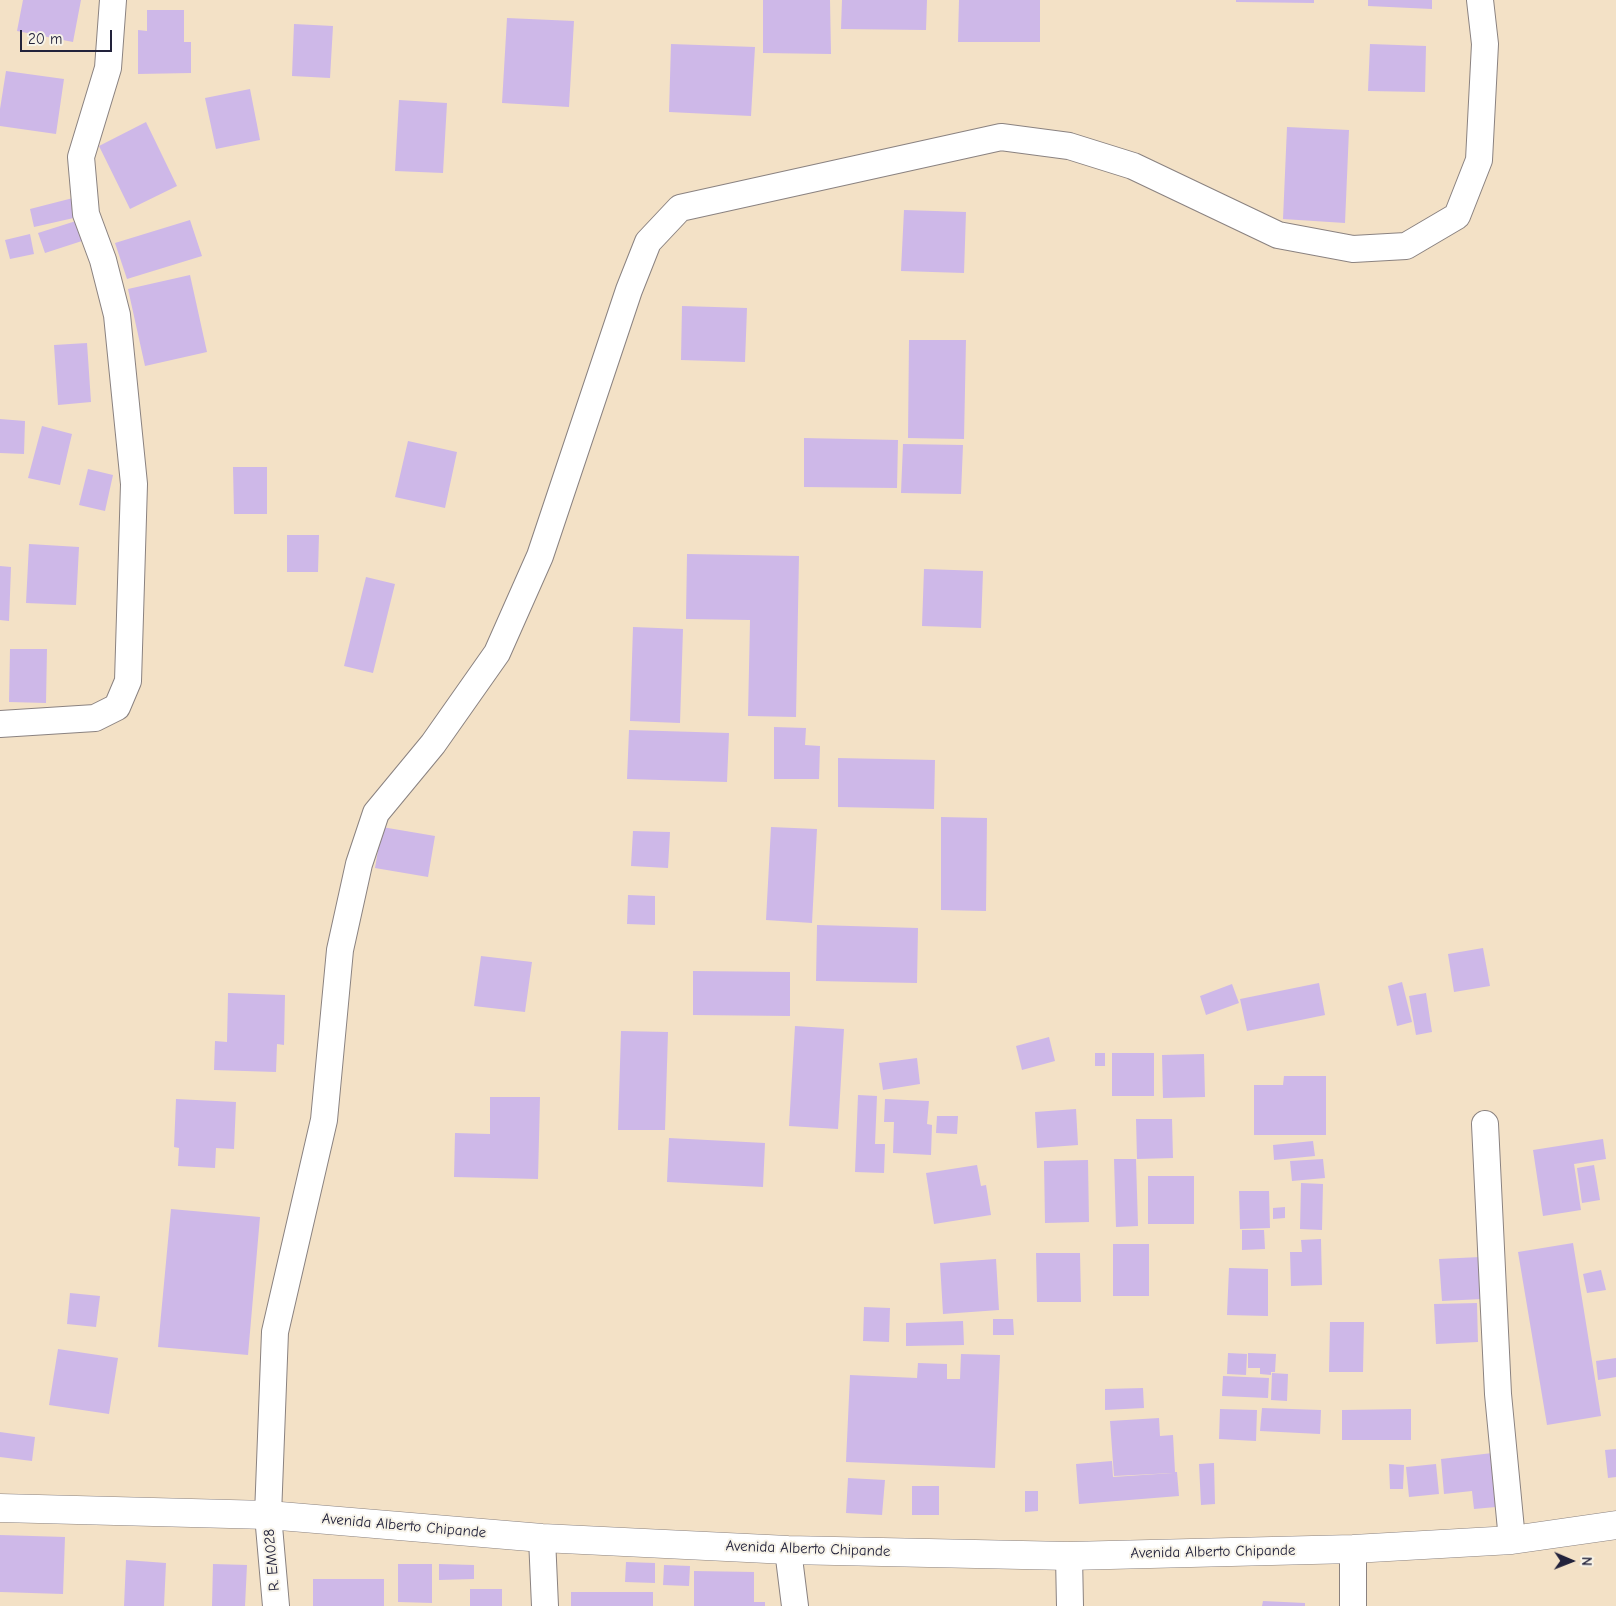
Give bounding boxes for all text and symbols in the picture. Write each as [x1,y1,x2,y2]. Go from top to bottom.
scale bar [22,20,115,52]
text: 20 m [28,30,62,48]
street label: Avenida Alberto Chipande [321,1510,487,1542]
street label: R. EM028 [260,1528,284,1592]
north arrow [1546,1536,1596,1586]
street label: Avenida Alberto Chipande [725,1537,891,1561]
street label: Avenida Alberto Chipande [1130,1542,1296,1562]
text: N [1578,1557,1595,1566]

